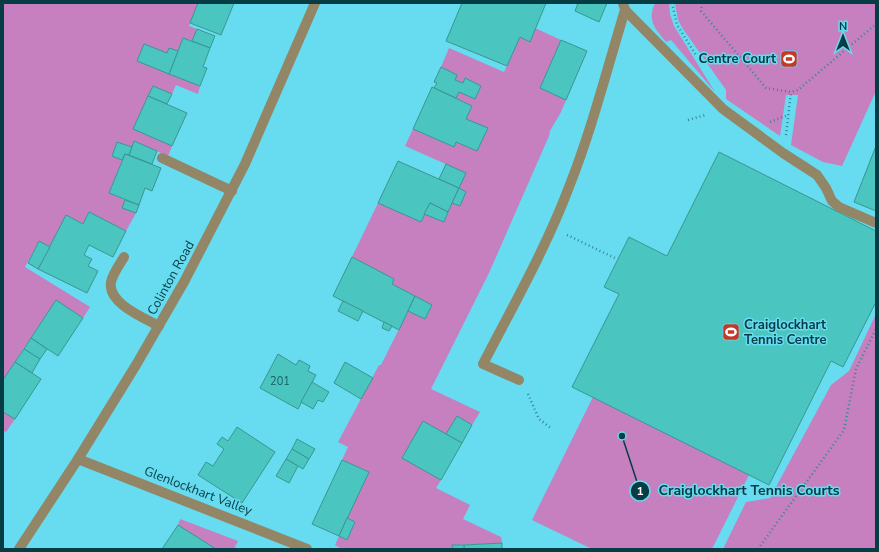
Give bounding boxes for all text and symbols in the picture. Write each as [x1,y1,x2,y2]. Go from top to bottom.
north arrow [823,16,863,56]
text: N [839,19,847,34]
sports icon: Centre Court [779,49,799,69]
place label: Centre Court [699,50,777,68]
street label: Colinton Road [143,238,199,318]
place label: Craiglockhart Tennis Centre [744,316,827,349]
sports icon: Craiglockhart Tennis Centre [721,322,741,342]
house number: 201 [270,374,290,389]
street label: Glenlockhart Valley [141,462,255,520]
callout: Craiglockhart Tennis Courts [630,478,847,504]
text: Craiglockhart Tennis Courts [658,481,840,500]
text: 1 [636,483,644,499]

